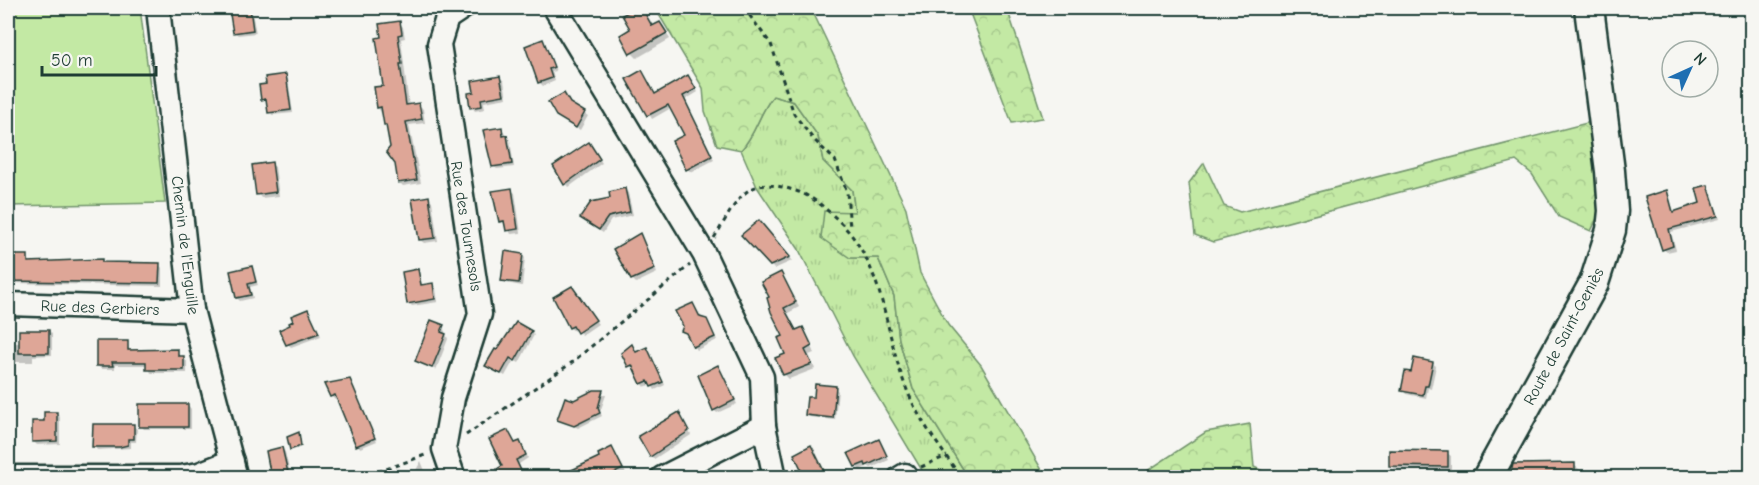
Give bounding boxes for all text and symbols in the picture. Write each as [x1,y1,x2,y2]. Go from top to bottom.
scale bar [42,39,156,77]
north arrow [1660,39,1720,99]
text: N [1690,49,1710,69]
text: 50 m [51,50,93,71]
street label: Rue des Tournesols [447,160,485,293]
street label: Chemin de l'Enguille [168,175,202,316]
street label: Route de Saint-Geniès [1520,265,1608,408]
street label: Rue des Gerbiers [40,297,160,319]

